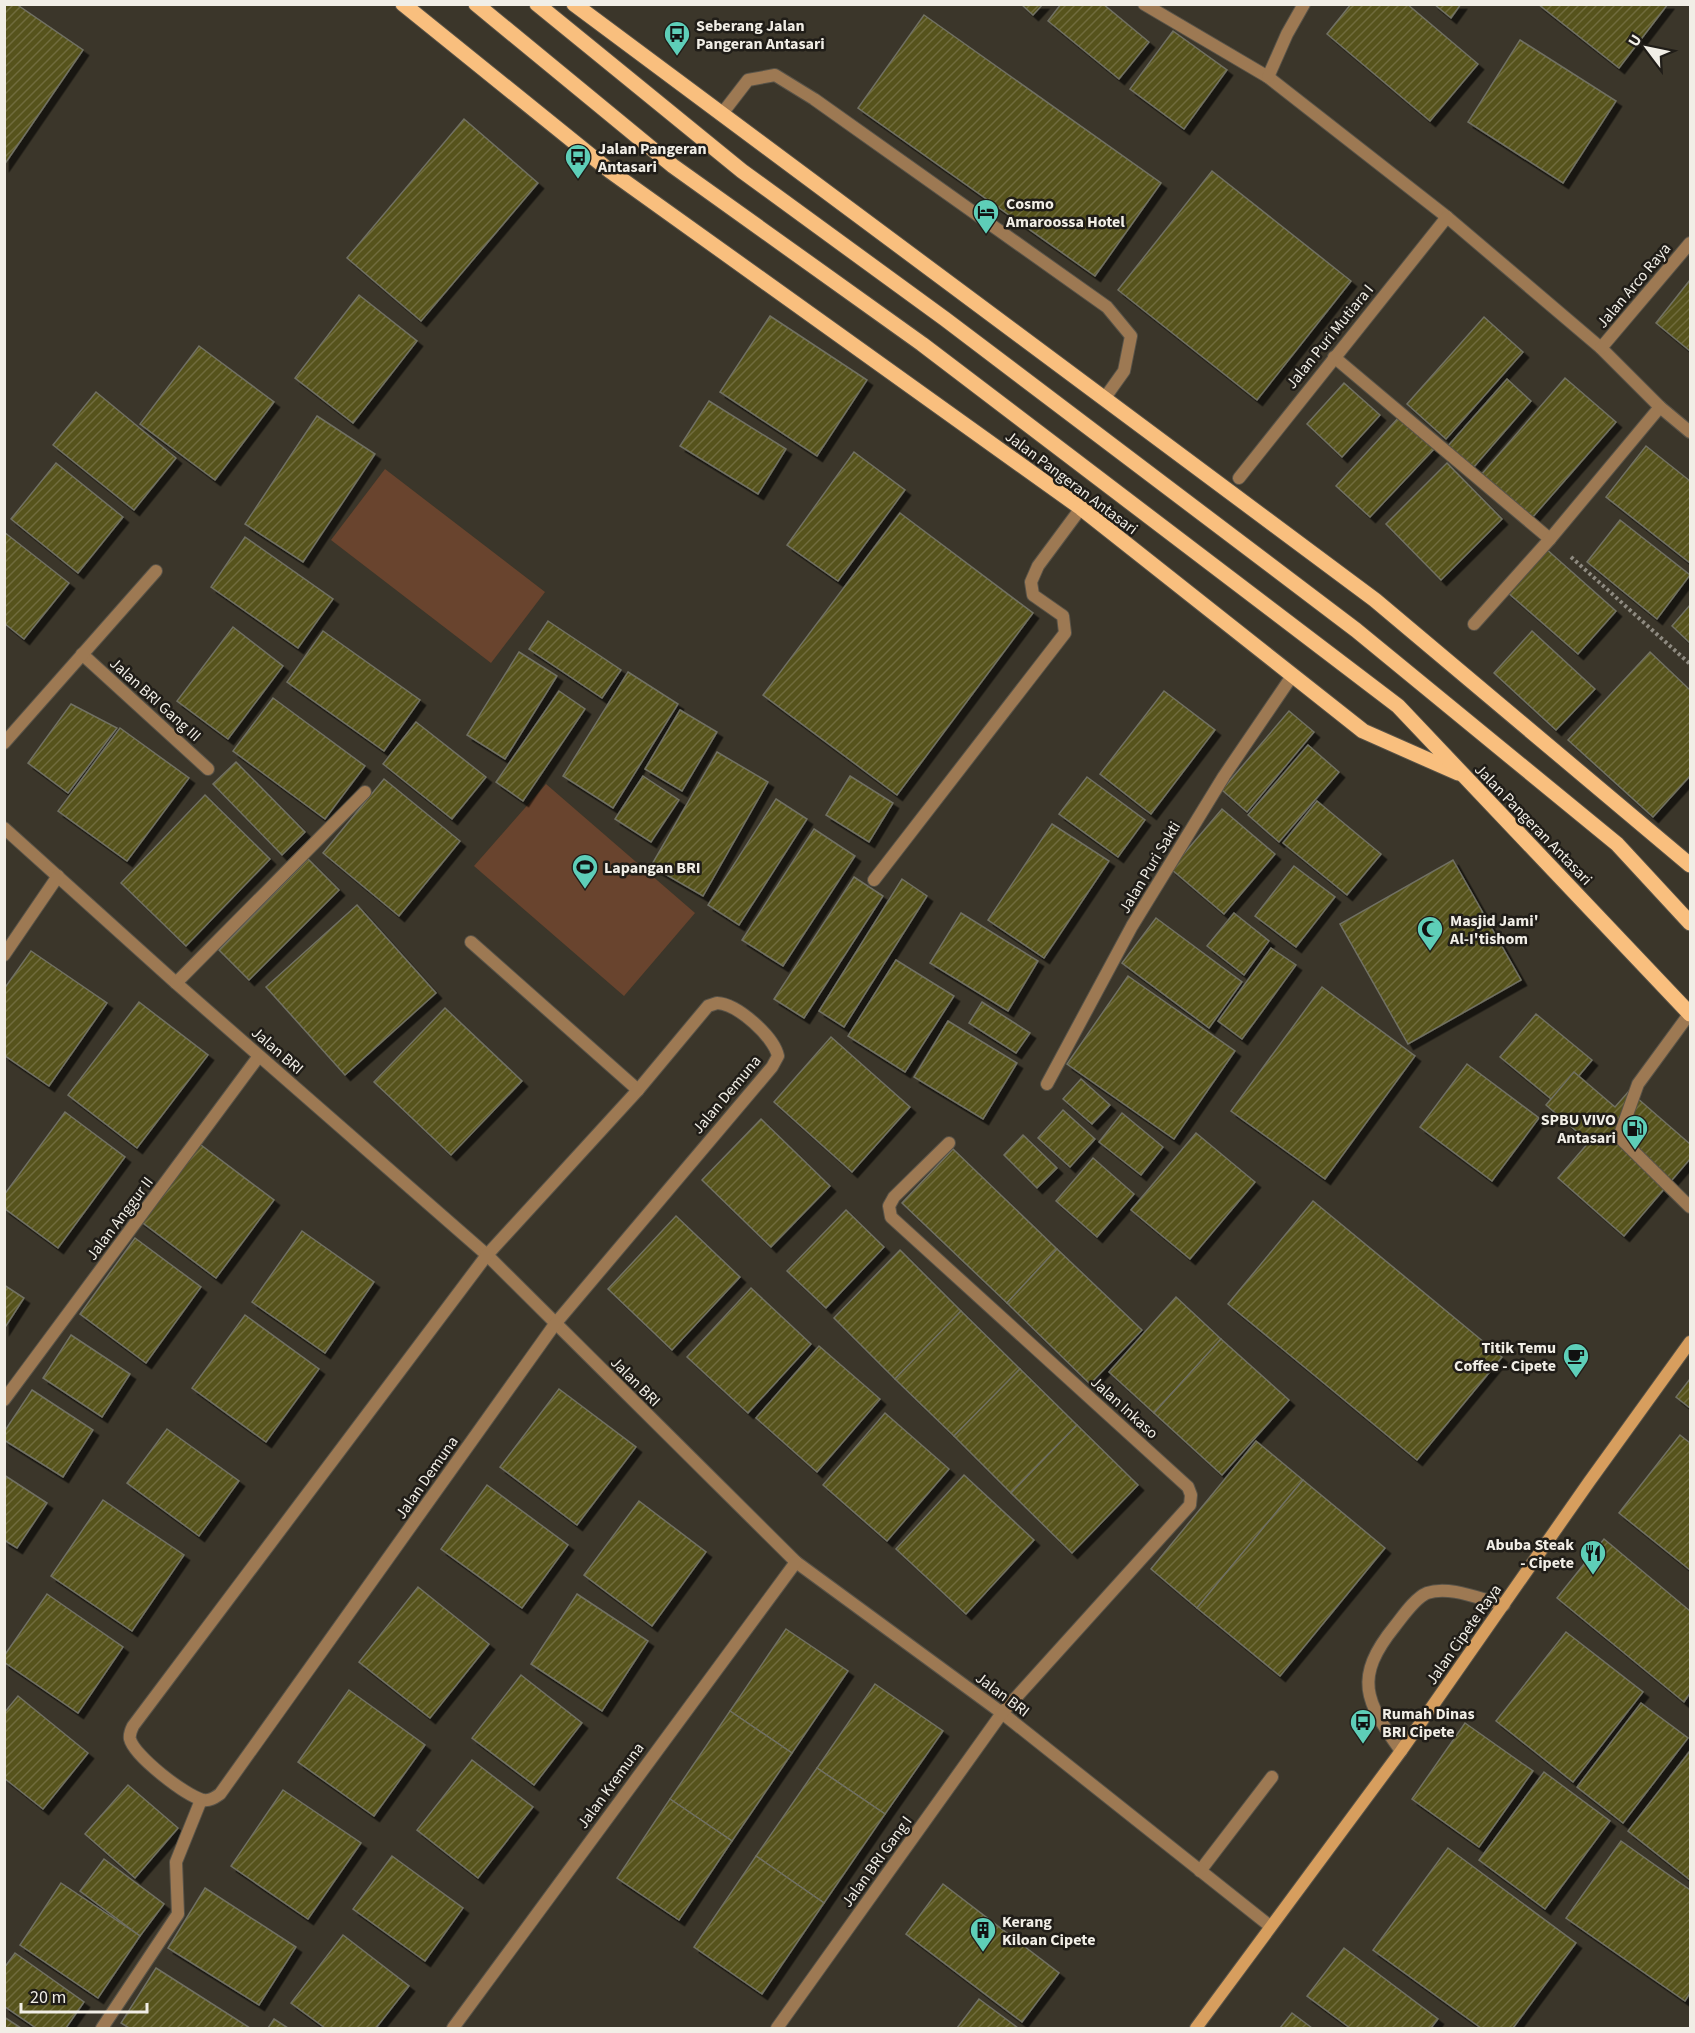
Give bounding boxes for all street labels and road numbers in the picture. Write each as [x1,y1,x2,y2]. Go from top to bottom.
street label: Jalan Arco Raya [1592,238,1676,333]
street label: Jalan Puri Mutiara I [1281,280,1379,394]
street label: Jalan Pangeran Antasari [1001,426,1142,540]
street label: Jalan BRI Gang III [105,653,206,747]
street label: Jalan Pangeran Antasari [1470,759,1597,890]
street label: Jalan Puri Sakti [1114,817,1186,918]
street label: Jalan BRI [247,1022,308,1080]
street label: Jalan Demuna [687,1051,766,1139]
street label: Jalan Anggur II [81,1172,158,1265]
street label: Jalan BRI [605,1352,665,1412]
street label: Jalan Inkaso [1086,1371,1163,1444]
street label: Jalan Demuna [390,1432,463,1523]
street label: Jalan Cipete Raya [1421,1580,1507,1689]
street label: Jalan BRI [971,1667,1034,1722]
street label: Jalan Kremuna [572,1738,649,1833]
street label: Jalan BRI Gang I [836,1811,917,1912]

